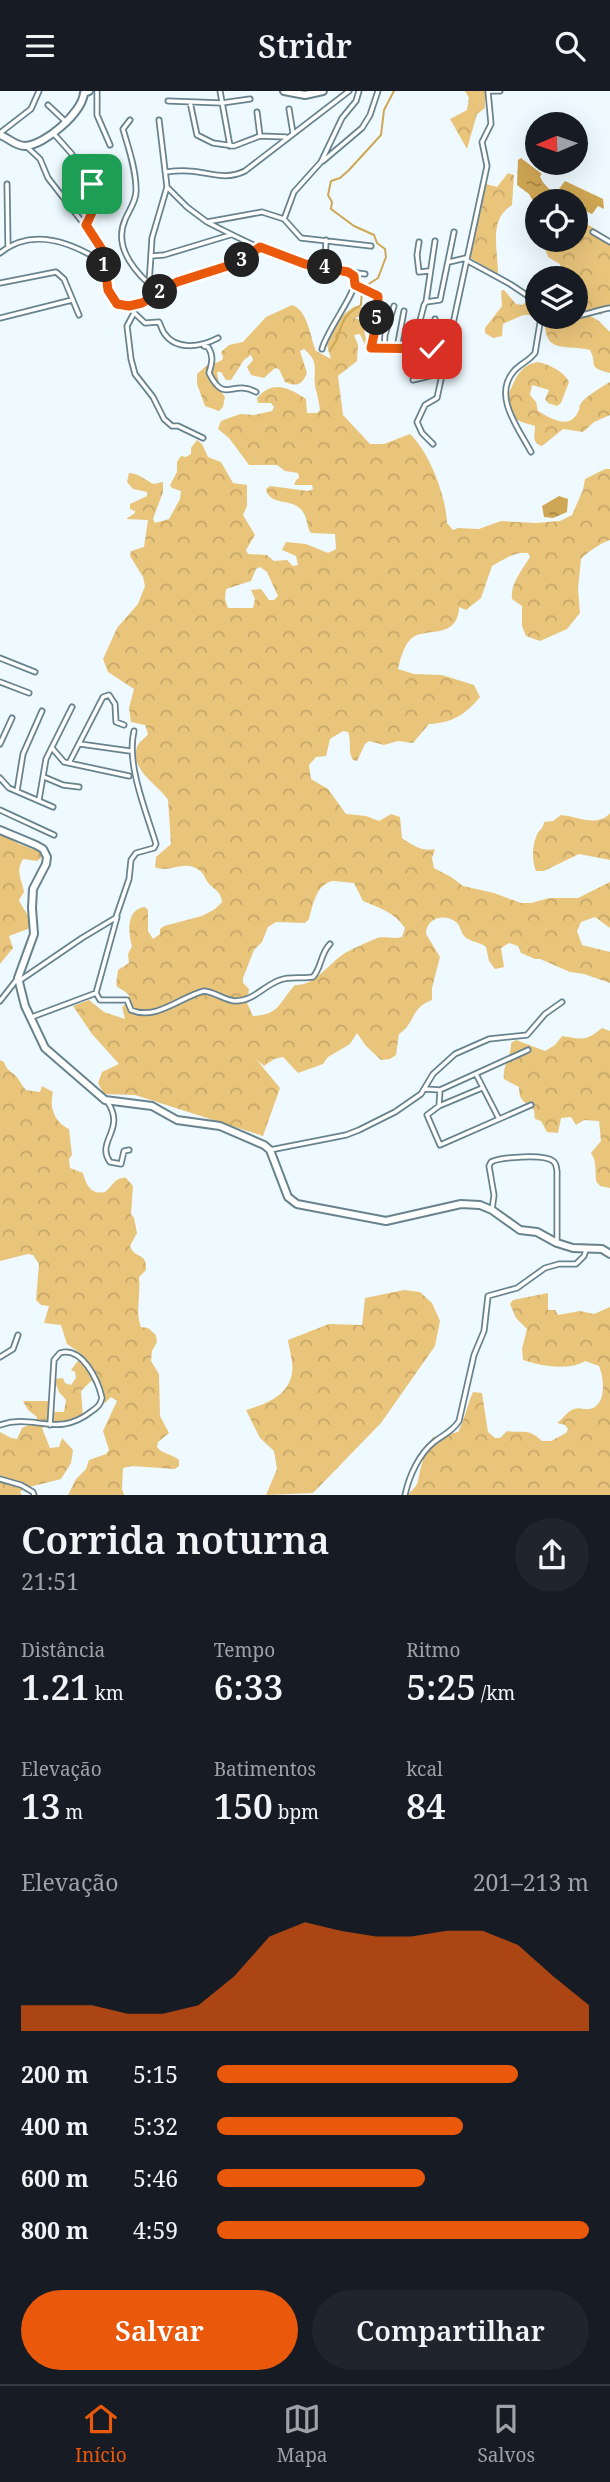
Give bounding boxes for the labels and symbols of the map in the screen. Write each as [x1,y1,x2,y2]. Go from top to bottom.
north arrow [525,112,588,175]
pin [62,154,122,214]
pin: 3 [224,243,260,277]
pin: 1 [86,247,122,283]
pin: 4 [308,249,342,285]
pin: 2 [142,275,178,309]
pin: 5 [360,301,394,335]
pin [402,319,462,379]

